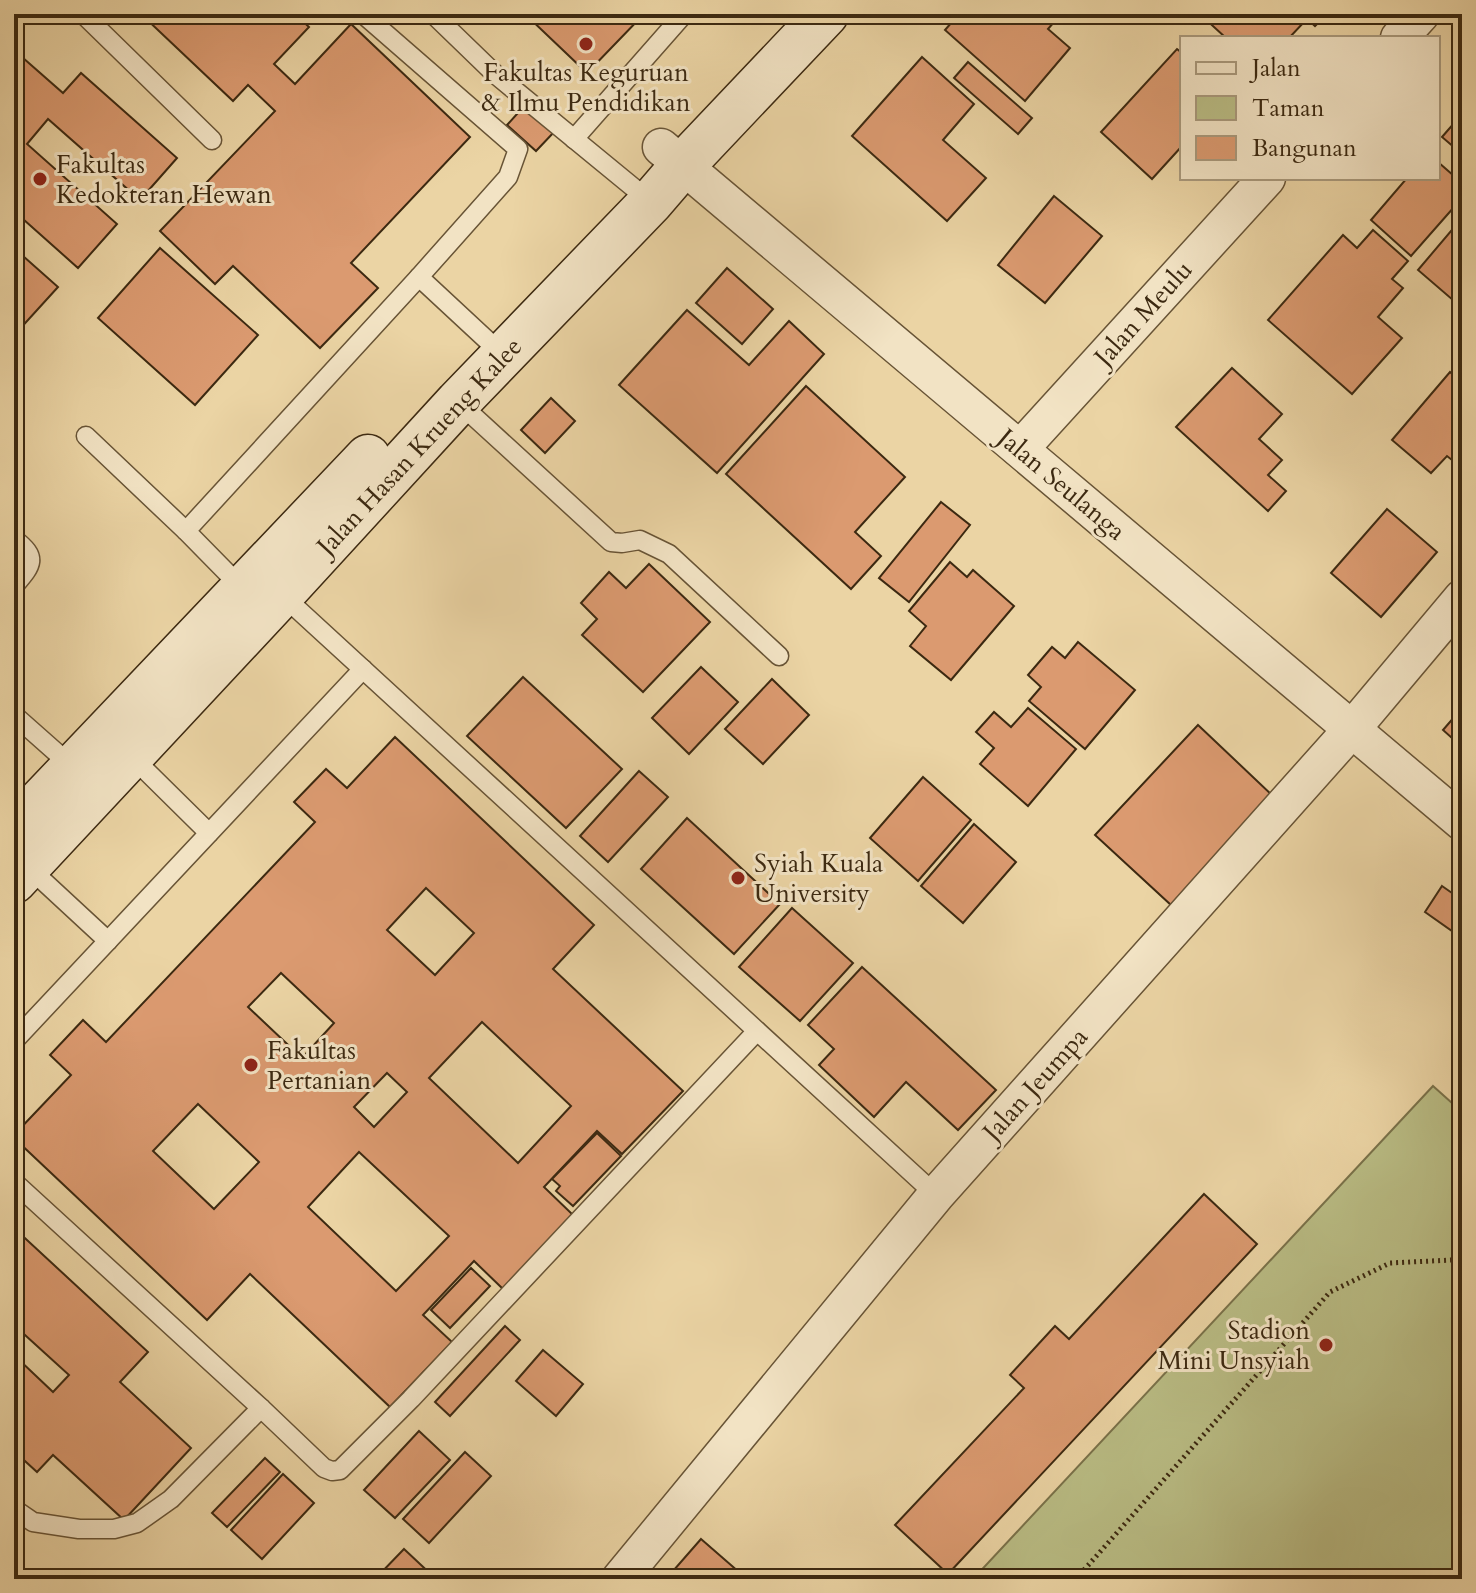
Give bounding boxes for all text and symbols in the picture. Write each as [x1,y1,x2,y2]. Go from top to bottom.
marker: Fakultas Keguruan & Ilmu Pendidikan [577,35,595,53]
legend [1180,36,1440,180]
text: Jalan [1249,52,1301,85]
place label: Fakultas Keguruan & Ilmu Pendidikan [481,55,691,120]
text: Taman [1252,92,1325,125]
text: Bangunan [1252,132,1357,165]
place label: Fakultas Kedokteran Hewan [56,147,272,212]
marker: Fakultas Kedokteran Hewan [31,170,49,188]
street label: Jalan Meulu [1084,253,1200,377]
street label: Jalan Hasan Krueng Kalee [306,330,530,566]
street label: Jalan Seulanga [987,418,1133,548]
place label: Syiah Kuala University [754,846,883,911]
marker: Syiah Kuala University [729,869,747,887]
street label: Jalan Jeumpa [972,1020,1096,1152]
place label: Fakultas Pertanian [267,1033,371,1098]
marker: Fakultas Pertanian [242,1056,260,1074]
place label: Stadion Mini Unsyiah [1158,1313,1310,1378]
marker: Stadion Mini Unsyiah [1317,1336,1335,1354]

